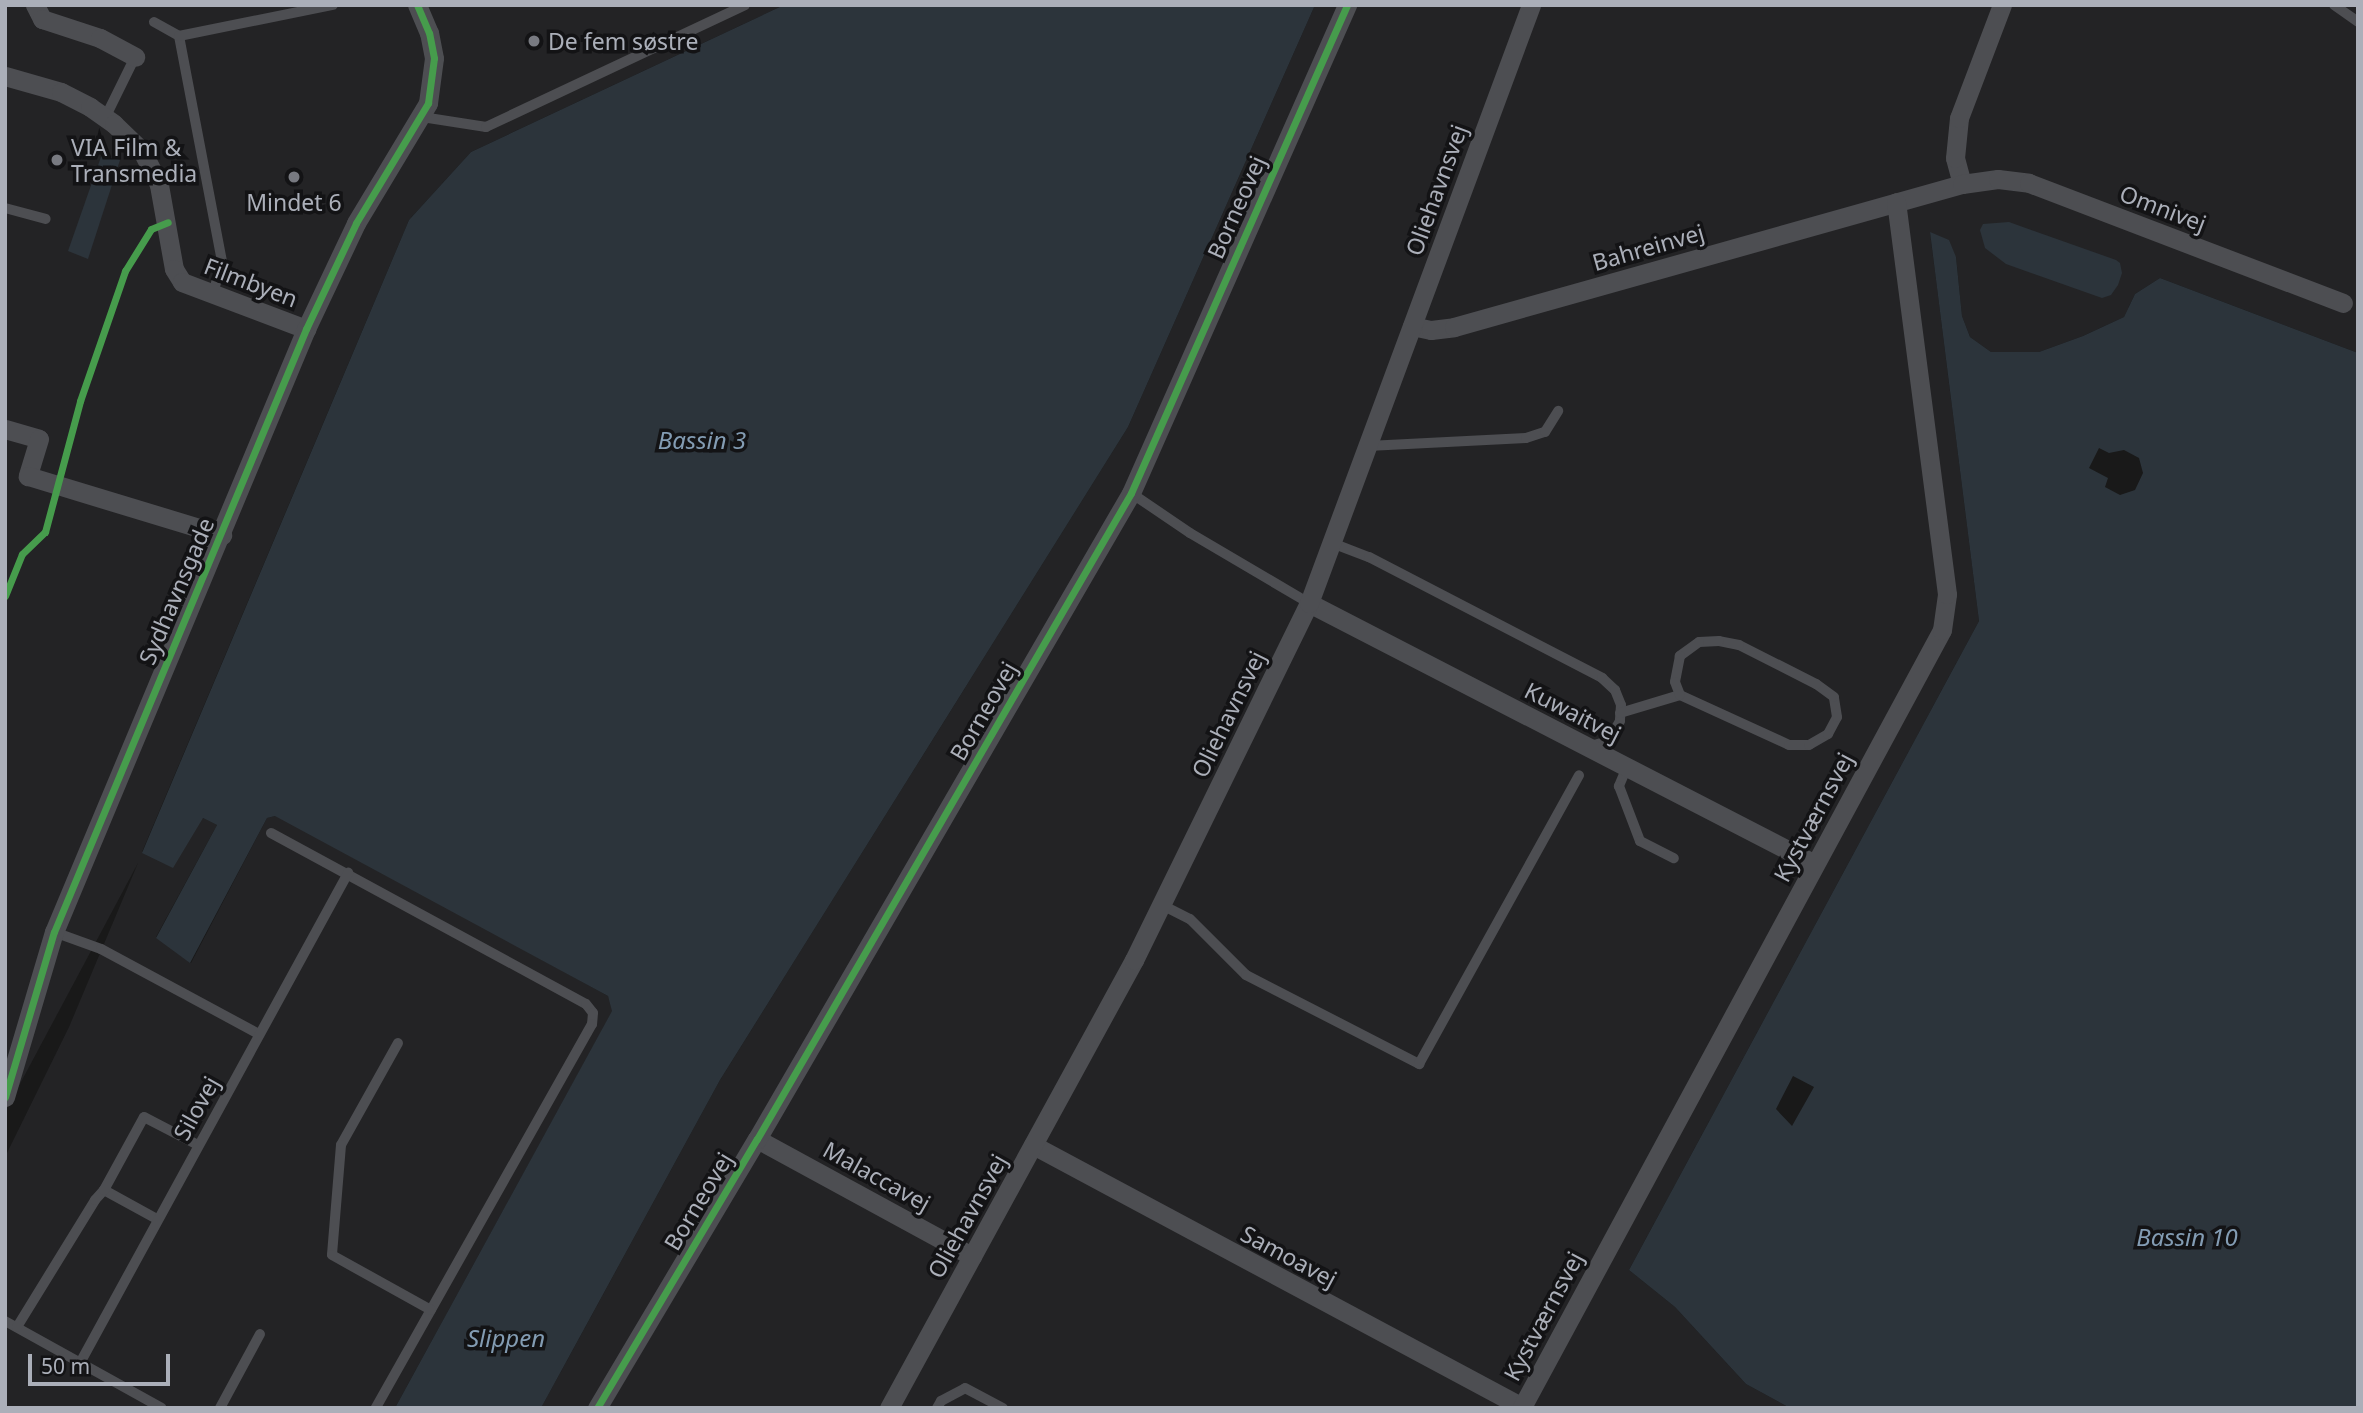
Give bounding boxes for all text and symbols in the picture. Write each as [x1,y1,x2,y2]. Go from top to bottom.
place label: De fem søstre [548,27,698,55]
marker: De fem søstre [526,33,542,49]
street label: Oliehavnsvej [1400,121,1472,259]
place label: VIA Film & Transmedia [71,133,197,187]
street label: Borneovej [1201,151,1271,263]
marker: VIA Film & Transmedia [49,152,65,168]
marker: Mindet 6 [286,169,302,185]
street label: Omnivej [2116,179,2210,237]
place label: Mindet 6 [246,188,342,216]
street label: Bahreinvej [1589,218,1707,276]
street label: Filmbyen [200,252,302,312]
water label: Bassin 3 [658,426,746,454]
street label: Sydhavnsgade [133,513,219,669]
street label: Oliehavnsvej [1185,646,1271,782]
street label: Borneovej [944,657,1022,765]
street label: Kuwaitvej [1520,676,1626,748]
street label: Kystværnsvej [1767,748,1859,886]
street label: Silovej [167,1071,225,1145]
street label: Malaccavej [819,1135,935,1217]
street label: Borneovej [658,1147,738,1255]
street label: Oliehavnsvej [922,1149,1012,1283]
street label: Samoavej [1236,1219,1342,1293]
water label: Bassin 10 [2136,1223,2238,1251]
street label: Kystværnsvej [1497,1247,1589,1385]
water label: Slippen [467,1324,545,1352]
scale bar [32,1340,173,1384]
text: 50 m [41,1352,90,1380]

